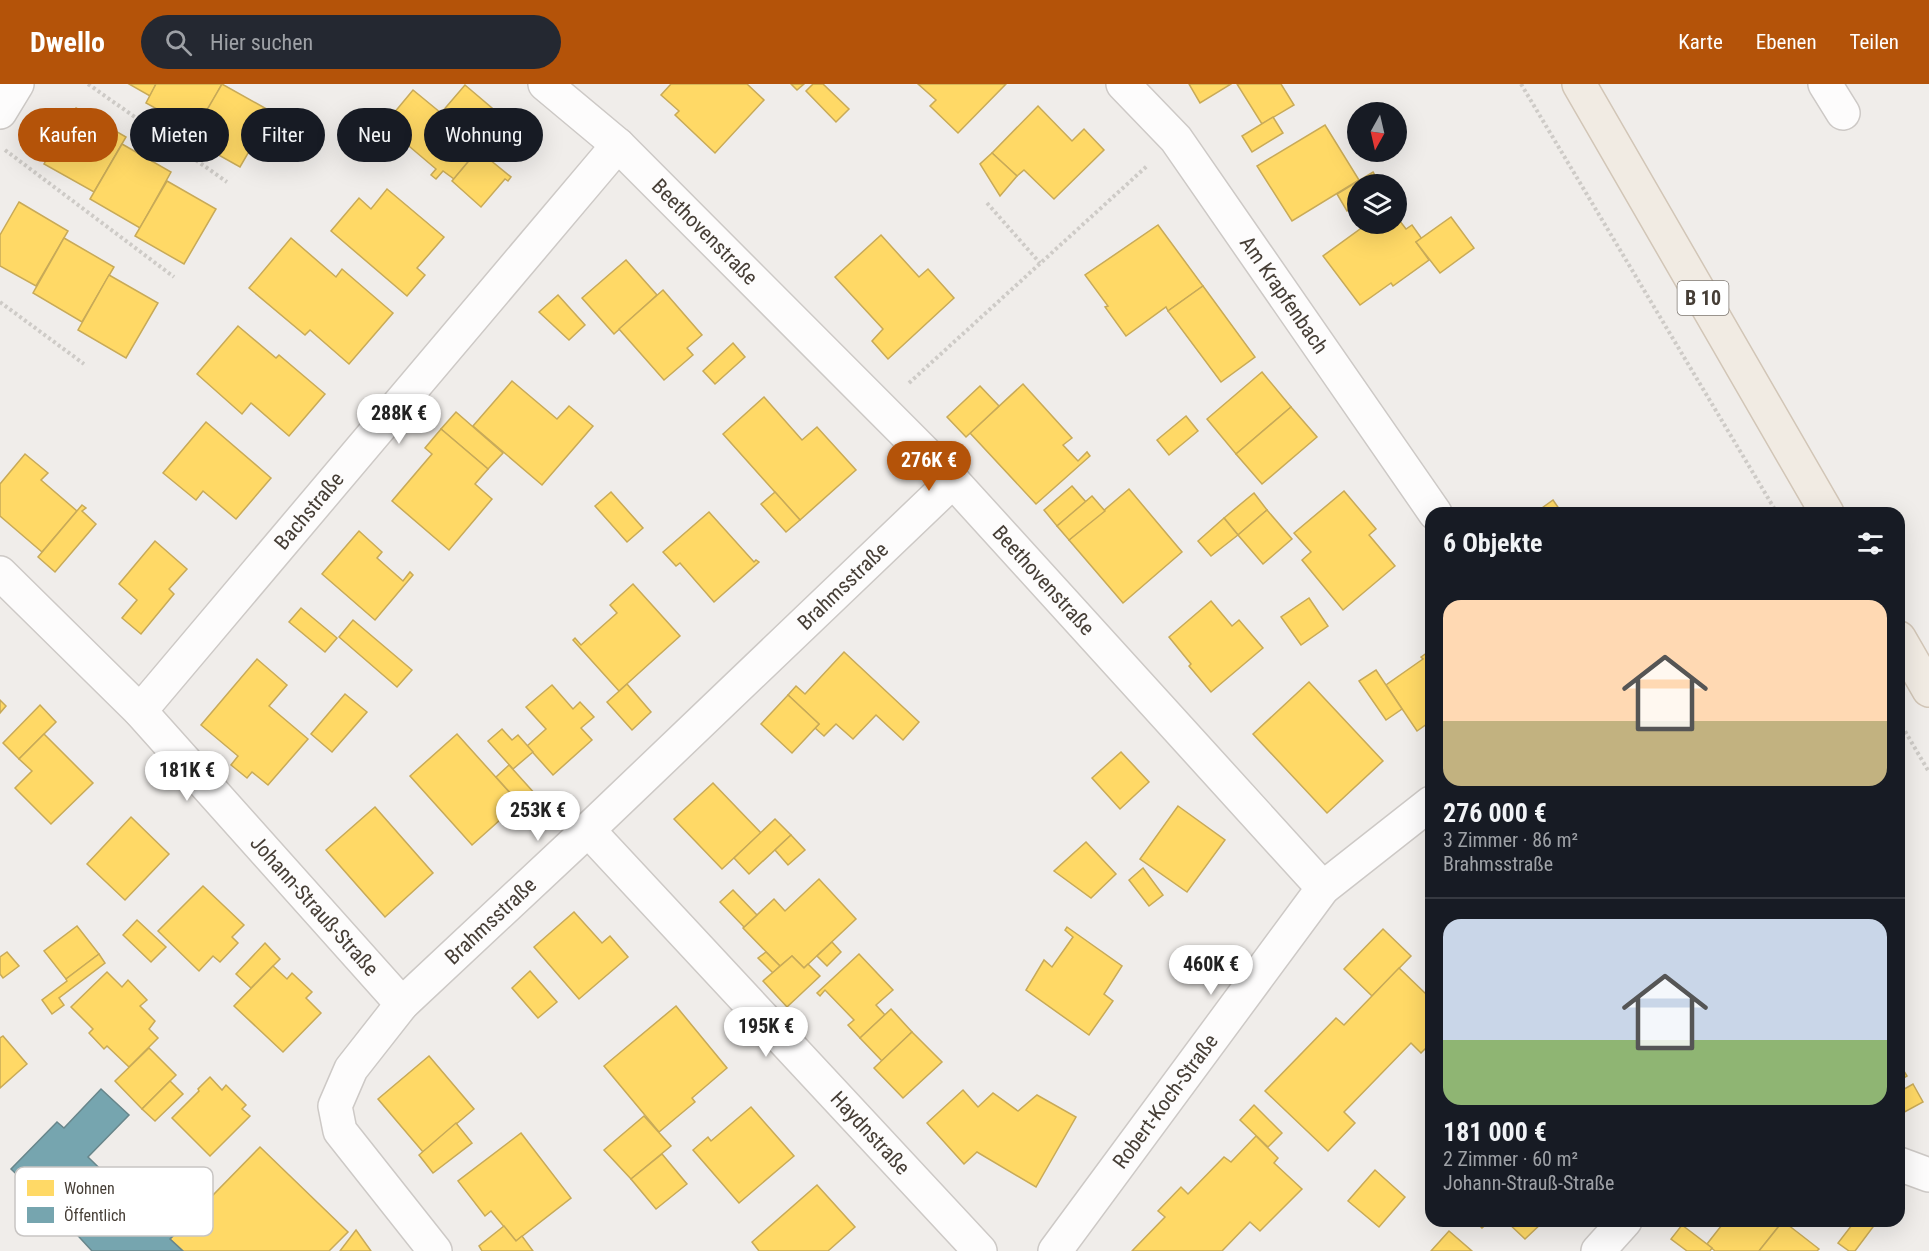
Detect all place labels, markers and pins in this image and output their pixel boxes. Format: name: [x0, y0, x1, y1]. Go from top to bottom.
pin: 288K €: [350, 394, 448, 445]
pin: 276K €: [880, 441, 978, 492]
pin: 181K €: [138, 751, 236, 802]
pin: 253K €: [489, 791, 587, 842]
pin: 460K €: [1162, 945, 1260, 996]
pin: 195K €: [717, 1007, 815, 1058]

